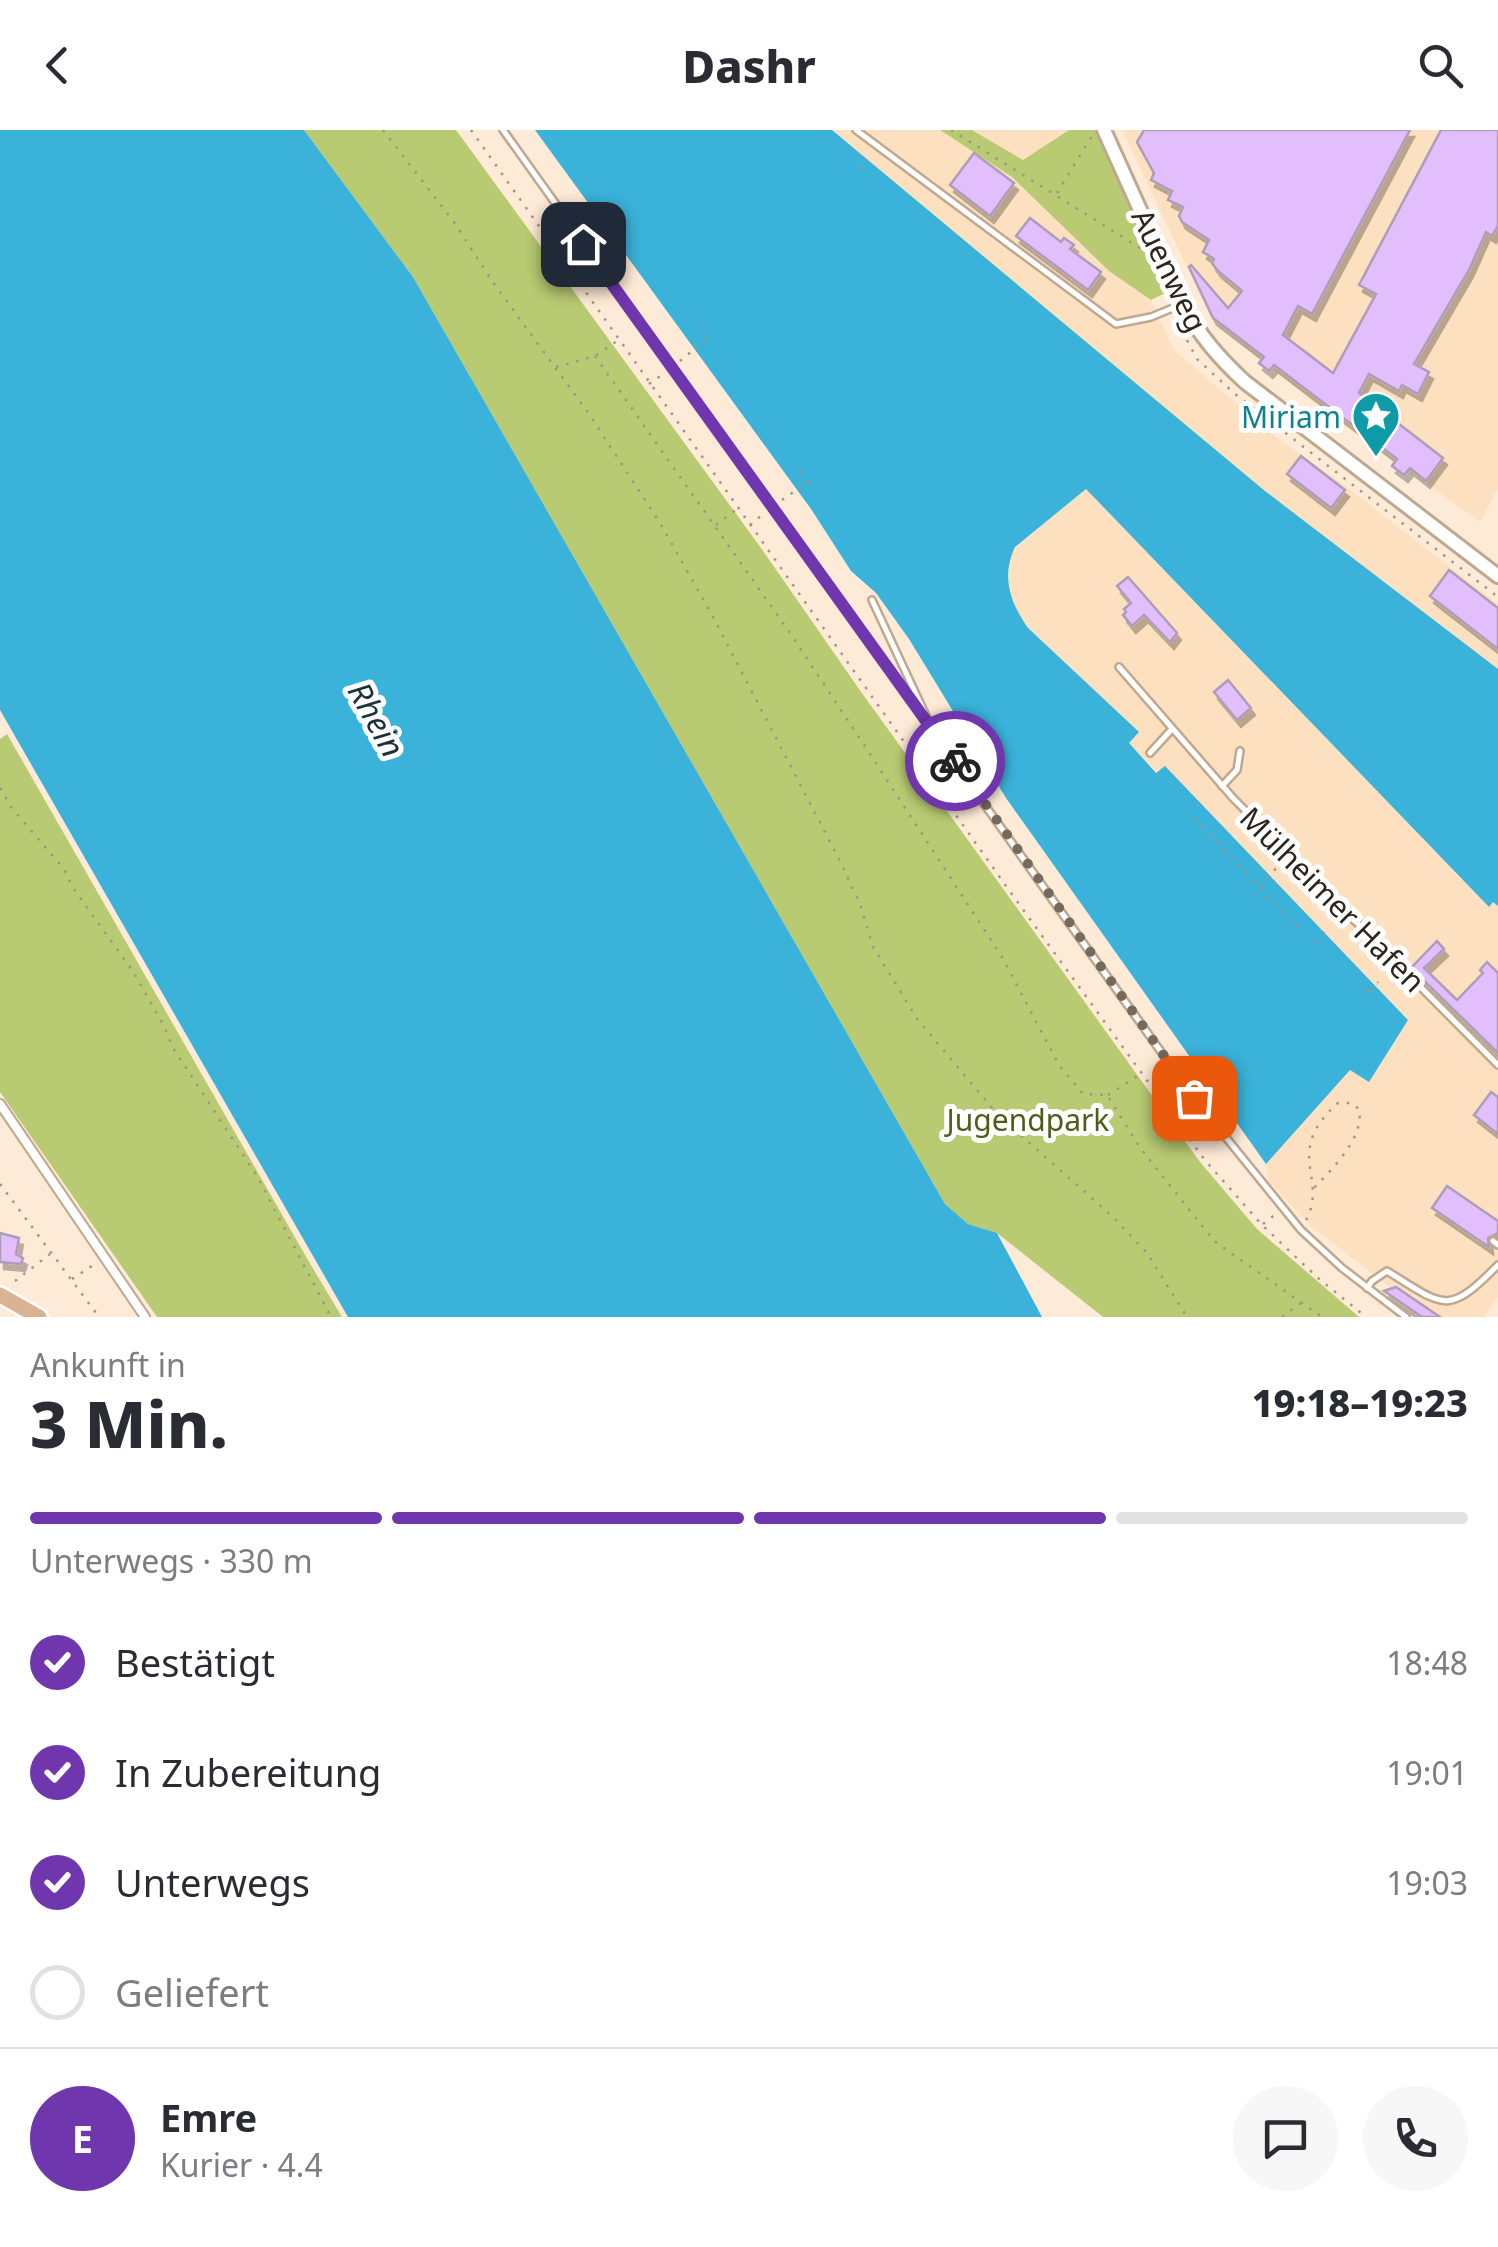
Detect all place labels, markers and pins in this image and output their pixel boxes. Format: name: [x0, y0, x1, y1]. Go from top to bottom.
pin: [541, 202, 626, 287]
place icon: Miriam: [1350, 390, 1402, 458]
place label: Miriam: [1241, 396, 1341, 437]
pin: [1152, 1056, 1237, 1141]

